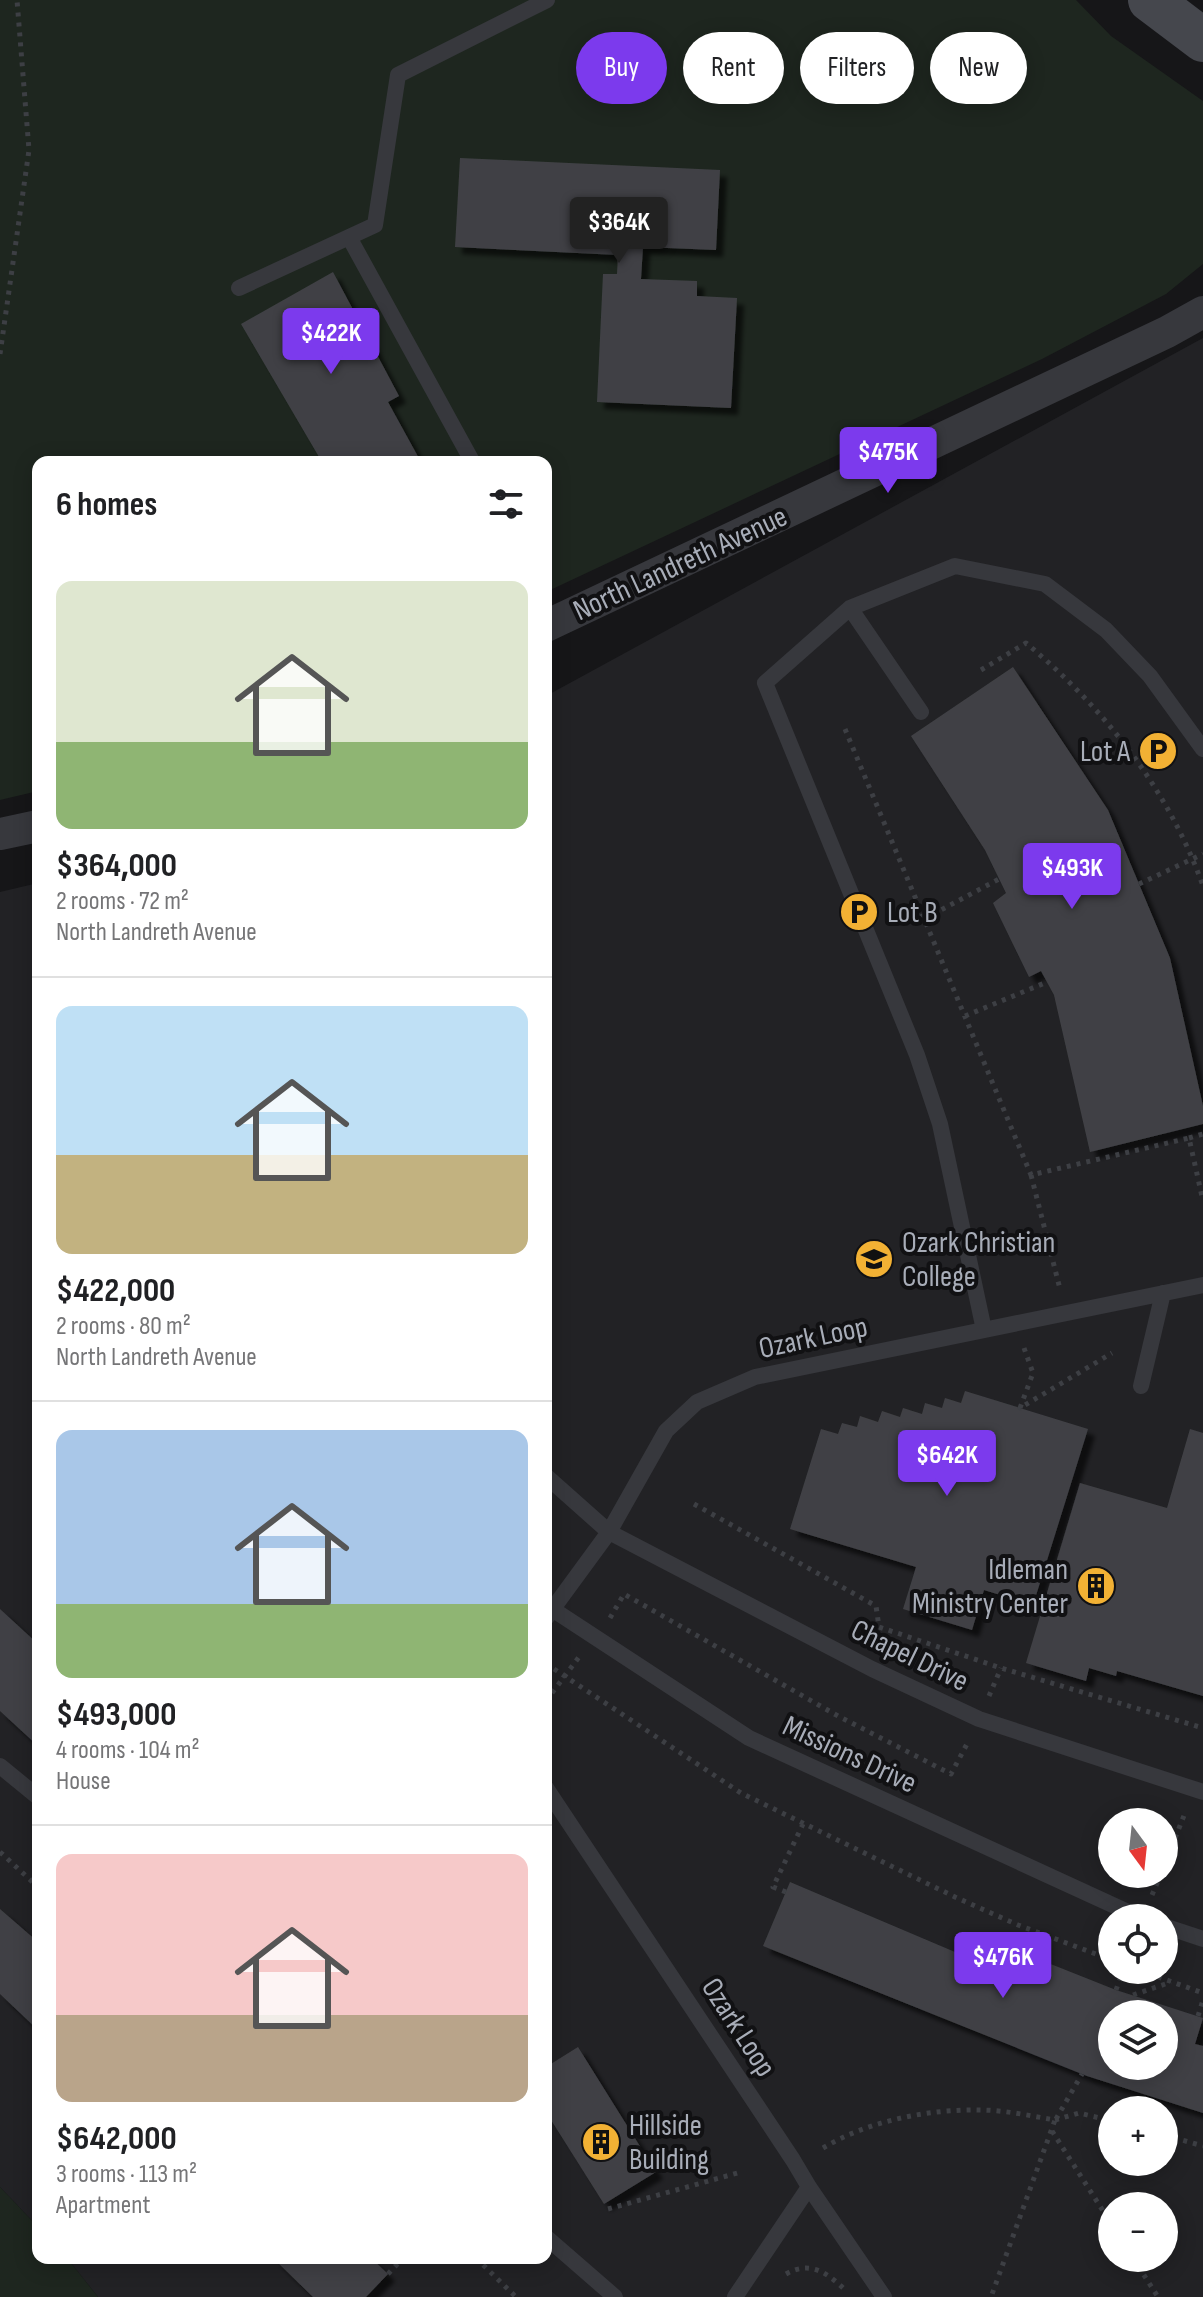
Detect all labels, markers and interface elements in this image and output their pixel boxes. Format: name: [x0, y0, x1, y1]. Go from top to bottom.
chip: Buy: [576, 32, 667, 104]
chip: Rent: [683, 32, 784, 104]
chip: Filters: [800, 32, 914, 104]
chip: New: [930, 32, 1027, 104]
pin: $364K: [563, 197, 675, 265]
text: $364K: [588, 207, 650, 238]
pin: $422K: [275, 308, 387, 376]
text: $422K: [300, 318, 362, 349]
pin: $475K: [832, 427, 944, 495]
text: $475K: [858, 437, 918, 468]
icon: filters: [484, 482, 528, 526]
text: 6 homes: [56, 484, 157, 525]
street label: North Landreth Avenue: [568, 499, 793, 629]
icon: home: [220, 633, 364, 777]
parking icon: Lot A: [1137, 730, 1179, 772]
place label: Lot A: [1080, 734, 1130, 770]
pin: $493K: [1016, 843, 1128, 911]
text: $364,000: [56, 845, 177, 886]
text: $493K: [1041, 853, 1103, 884]
text: 2 rooms · 72 m²: [56, 886, 189, 917]
parking icon: Lot B: [838, 891, 880, 933]
place label: Lot B: [887, 895, 938, 931]
text: North Landreth Avenue: [56, 917, 257, 948]
icon: home: [220, 1058, 364, 1202]
place label: Ozark Christian College: [902, 1225, 1055, 1295]
school or university icon: Ozark Christian College: [853, 1238, 895, 1280]
text: $422,000: [56, 1270, 175, 1311]
street label: Ozark Loop: [756, 1309, 871, 1367]
text: 2 rooms · 80 m²: [56, 1311, 191, 1342]
text: North Landreth Avenue: [56, 1342, 257, 1373]
pin: $642K: [891, 1430, 1003, 1498]
text: $642K: [916, 1440, 978, 1471]
icon: home: [220, 1482, 364, 1626]
place label: Idleman Ministry Center: [912, 1552, 1068, 1622]
building icon: Idleman Ministry Center: [1075, 1565, 1117, 1607]
street label: Chapel Drive: [845, 1612, 974, 1700]
text: $493,000: [56, 1694, 176, 1735]
street label: Missions Drive: [777, 1708, 922, 1802]
text: 4 rooms · 104 m²: [56, 1735, 200, 1766]
text: House: [56, 1766, 111, 1797]
north arrow: [1098, 1808, 1178, 1888]
map controls: [1098, 1808, 1178, 2272]
button: locate: [1098, 1904, 1178, 1984]
icon: home: [220, 1906, 364, 2050]
pin: $476K: [947, 1932, 1059, 2000]
text: $476K: [972, 1942, 1034, 1973]
street label: Ozark Loop: [693, 1972, 783, 2083]
button: layers: [1098, 2000, 1178, 2080]
button: +: [1098, 2096, 1178, 2176]
place label: Hillside Building: [629, 2108, 709, 2178]
text: $642,000: [56, 2118, 177, 2159]
building icon: Hillside Building: [580, 2121, 622, 2163]
text: 3 rooms · 113 m²: [56, 2159, 197, 2190]
text: Apartment: [56, 2190, 150, 2221]
button: −: [1098, 2192, 1178, 2272]

